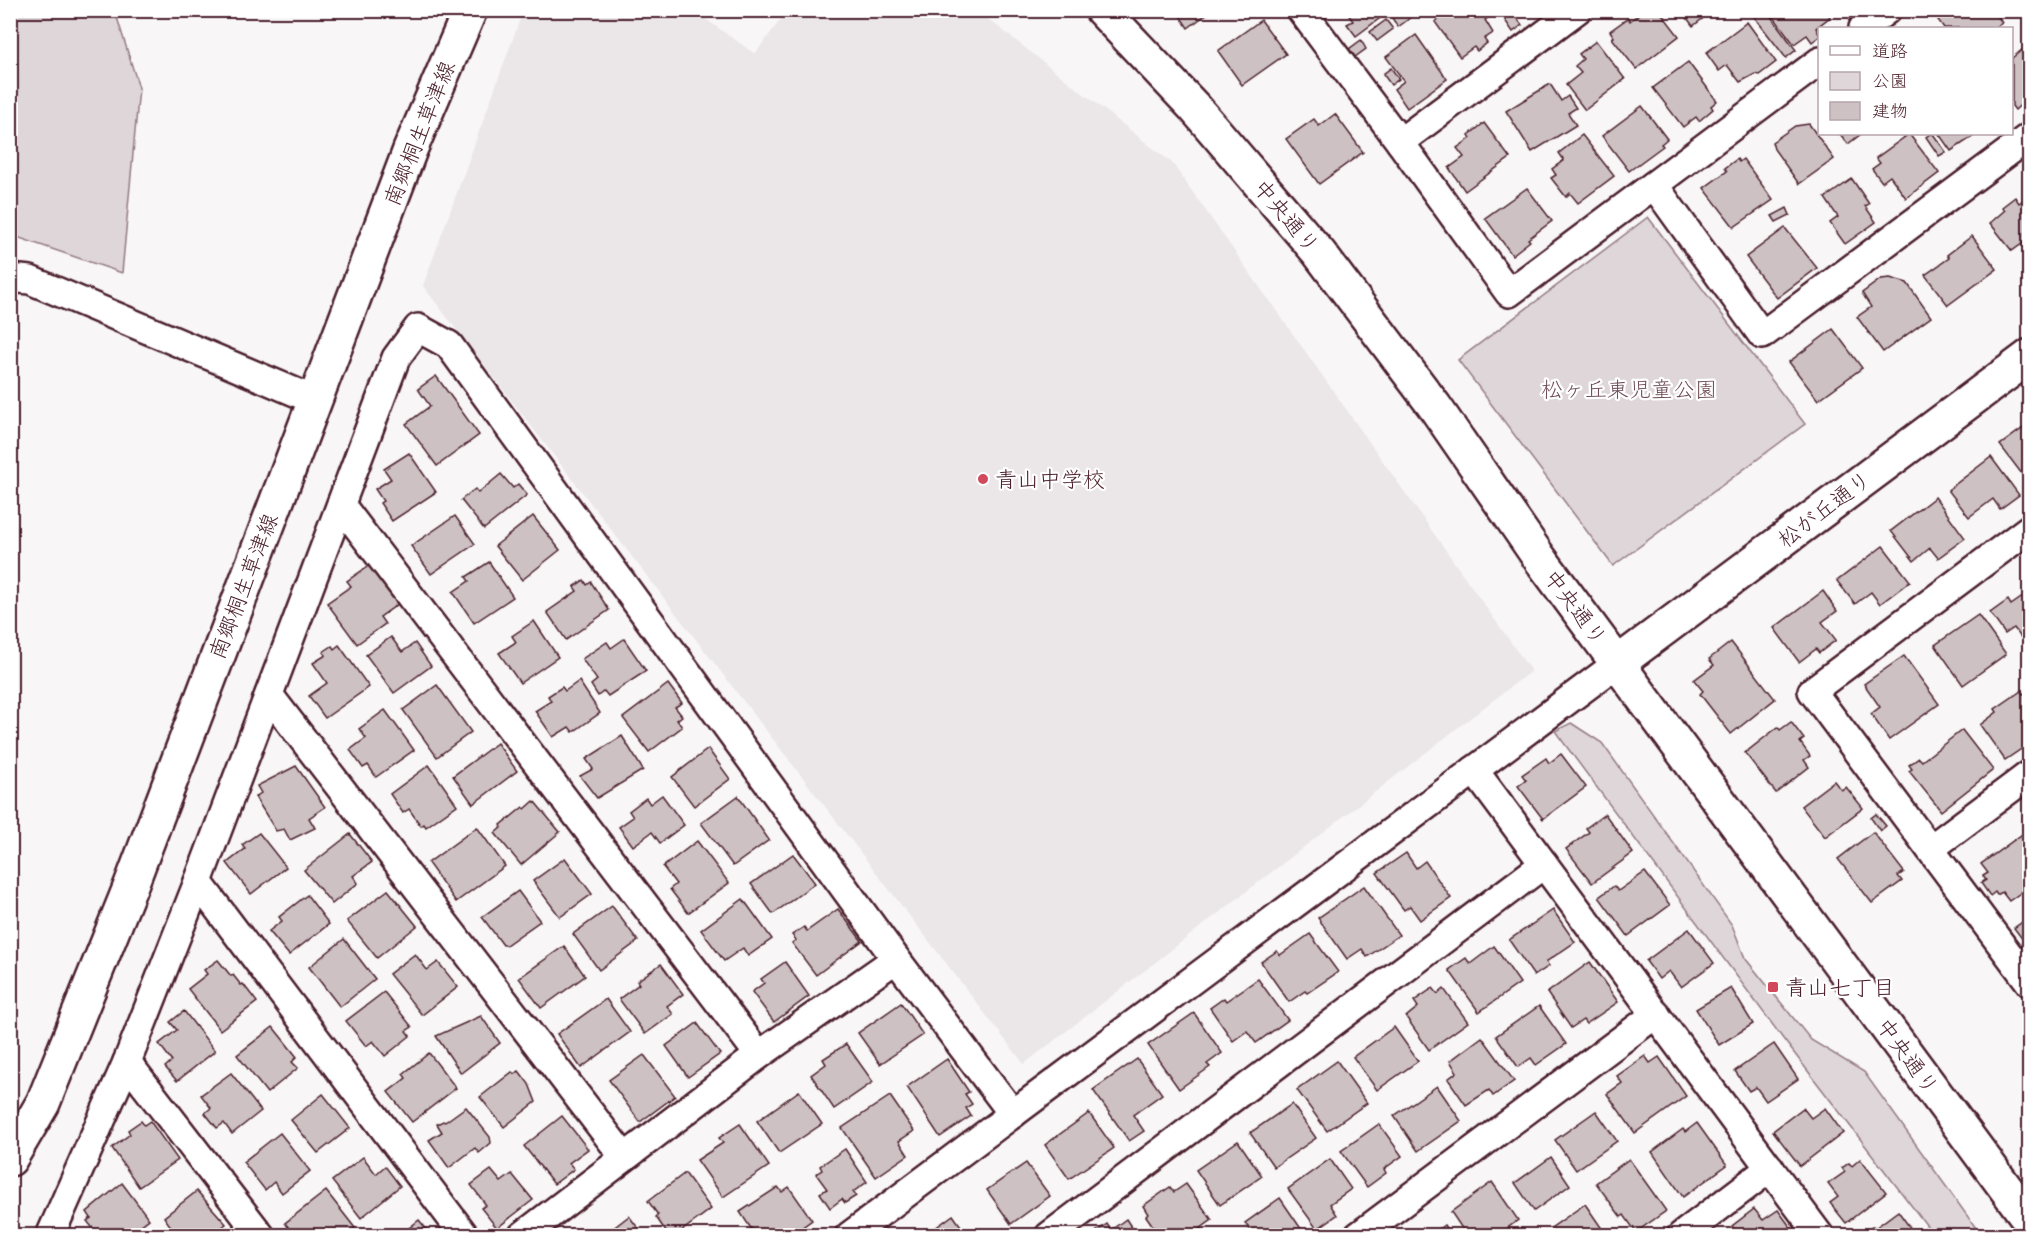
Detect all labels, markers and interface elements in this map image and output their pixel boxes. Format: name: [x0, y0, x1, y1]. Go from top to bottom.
legend: [1818, 27, 2013, 135]
text: 道路: [1872, 42, 1908, 64]
street label: 南郷桐生草津線: [381, 58, 464, 211]
text: 公園: [1872, 73, 1908, 94]
text: 建物: [1872, 102, 1908, 124]
street label: 中央通り: [1246, 175, 1324, 261]
park label: 松ヶ丘東児童公園: [1541, 379, 1717, 406]
place label: 青山中学校: [995, 468, 1105, 496]
street label: 松が丘通り: [1774, 468, 1878, 556]
marker: 青山中学校: [976, 472, 990, 486]
street label: 南郷桐生草津線: [206, 511, 286, 664]
street label: 中央通り: [1536, 565, 1611, 652]
place label: 青山七丁目: [1785, 977, 1895, 1004]
marker: 青山七丁目: [1766, 980, 1780, 994]
street label: 中央通り: [1868, 1014, 1943, 1102]

